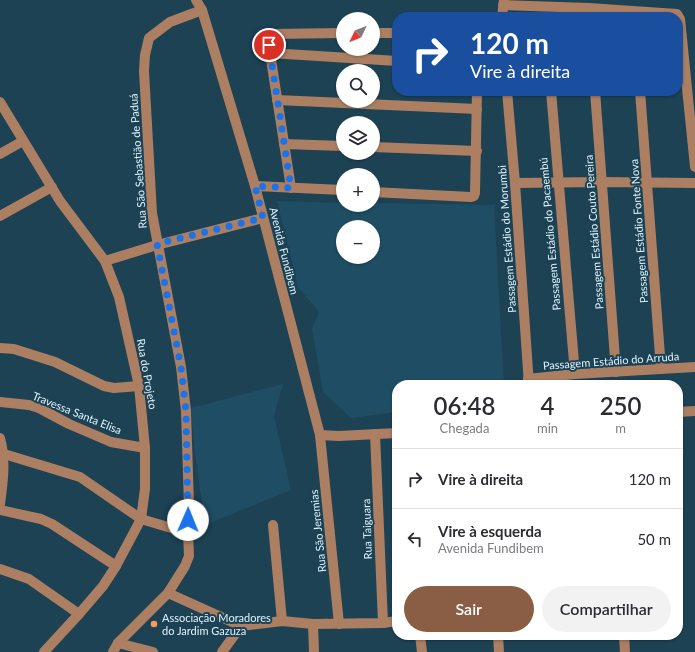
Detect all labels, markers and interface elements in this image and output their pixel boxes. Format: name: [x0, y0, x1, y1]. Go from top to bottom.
north arrow: [336, 12, 380, 56]
map controls: [336, 12, 380, 264]
text: 120 m: [470, 26, 549, 60]
pin: [252, 28, 286, 62]
icon: right: [404, 28, 456, 80]
icon: arrive: [258, 34, 280, 56]
text: Vire à direita: [470, 60, 570, 82]
button: search: [336, 64, 380, 108]
street label: Rua São Sebastião de Paduá: [126, 93, 149, 229]
button: layers: [336, 116, 380, 160]
street label: Passagem Estádio Couto Pereira: [582, 154, 605, 310]
street label: Passagem Estádio do Pacaembú: [536, 157, 563, 311]
street label: Passagem Estádio Fonte Nova: [627, 159, 650, 304]
street label: Passagem Estádio do Morumbi: [495, 164, 518, 313]
button: +: [336, 168, 380, 212]
street label: Avenida Fundibem: [267, 206, 302, 296]
button: −: [336, 220, 380, 264]
street label: Rua do Projeto: [135, 338, 160, 410]
street label: Passagem Estádio do Arruda: [542, 349, 680, 372]
street label: Travessa Santa Elisa: [31, 389, 124, 436]
text: 06:48: [434, 391, 495, 420]
text: 4: [541, 391, 554, 420]
text: 250: [600, 391, 641, 420]
text: Chegada: [440, 420, 489, 436]
text: min: [537, 420, 558, 436]
text: m: [615, 420, 626, 436]
icon: right: [404, 468, 426, 490]
text: Vire à direita: [438, 470, 523, 488]
text: 120 m: [629, 470, 671, 488]
street label: Rua São Jeremias: [307, 489, 328, 573]
street label: Rua Taiguara: [359, 498, 374, 560]
position arrow: [167, 499, 209, 541]
text: Vire à esquerda: [438, 522, 542, 540]
icon: left: [404, 528, 426, 550]
text: 50 m: [637, 530, 671, 548]
text: Avenida Fundibem: [438, 540, 544, 556]
button: Sair: [404, 586, 534, 632]
button: Compartilhar: [542, 586, 671, 632]
place label: Associação Moradores do Jardim Gazuza: [162, 611, 271, 637]
marker: Associação Moradores do Jardim Gazuza: [149, 619, 159, 629]

